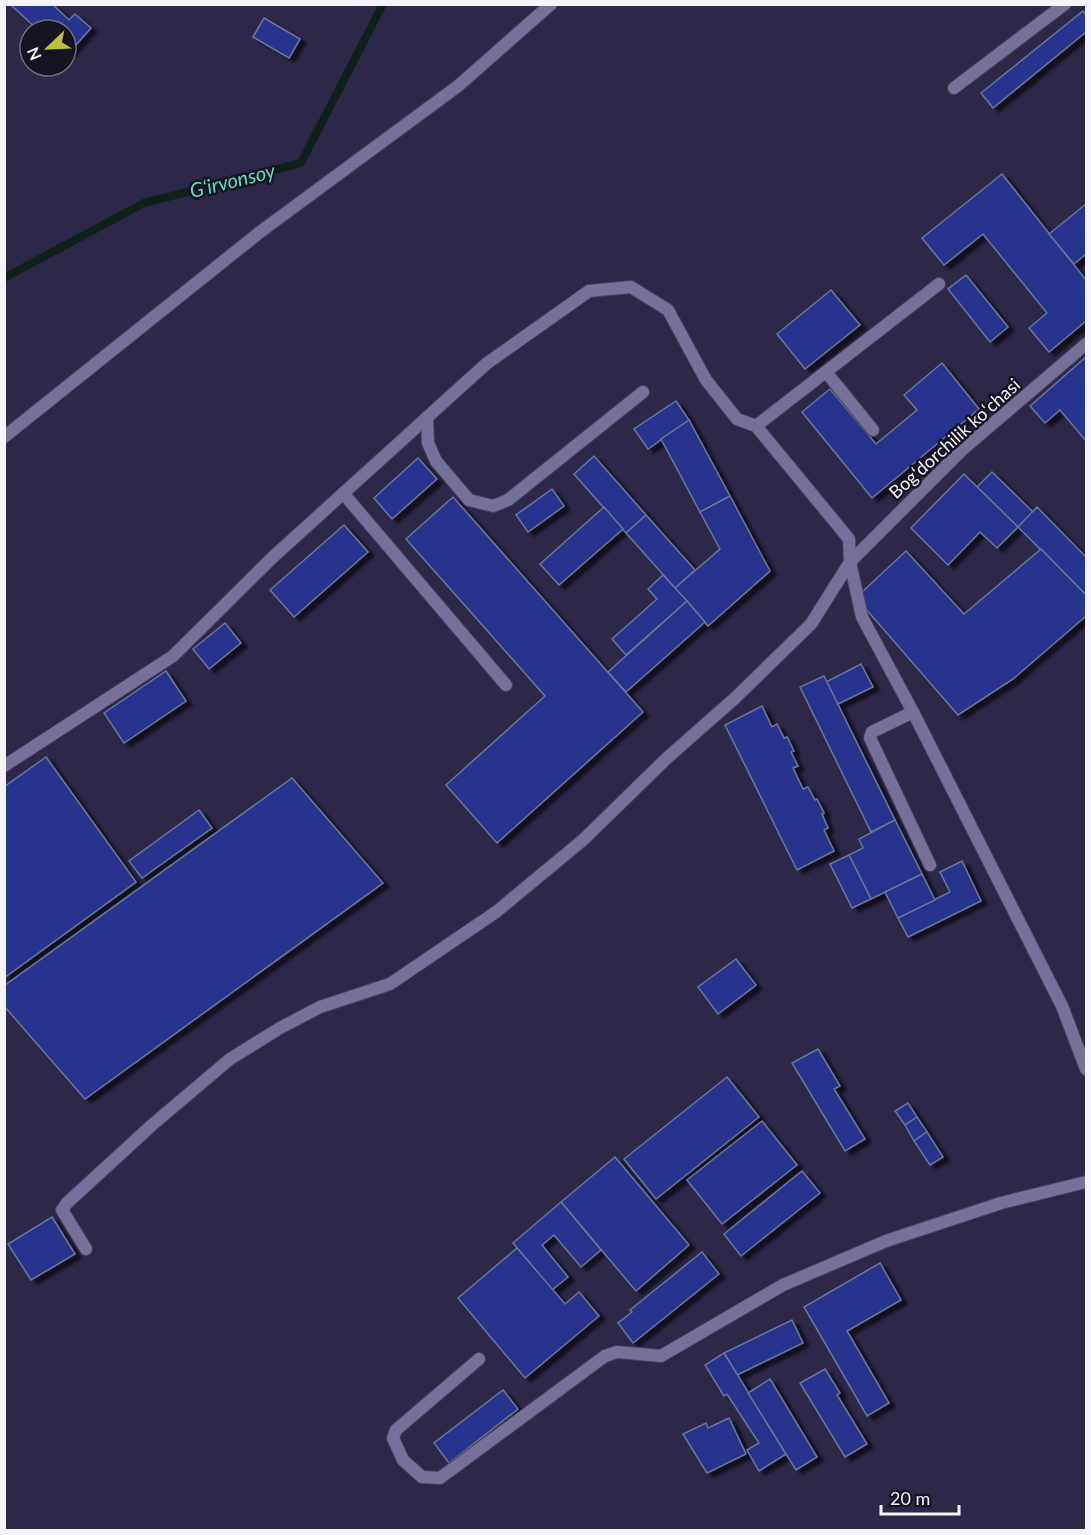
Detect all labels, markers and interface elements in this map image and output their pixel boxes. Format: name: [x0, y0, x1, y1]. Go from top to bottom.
north arrow: [18, 18, 78, 78]
text: N: [23, 45, 45, 63]
water label: G‘irvonsoy: [187, 158, 278, 202]
street label: Bogʻdorchilik koʻchasi: [884, 373, 1024, 503]
scale bar: [881, 1478, 959, 1516]
text: 20 m: [890, 1487, 930, 1509]

